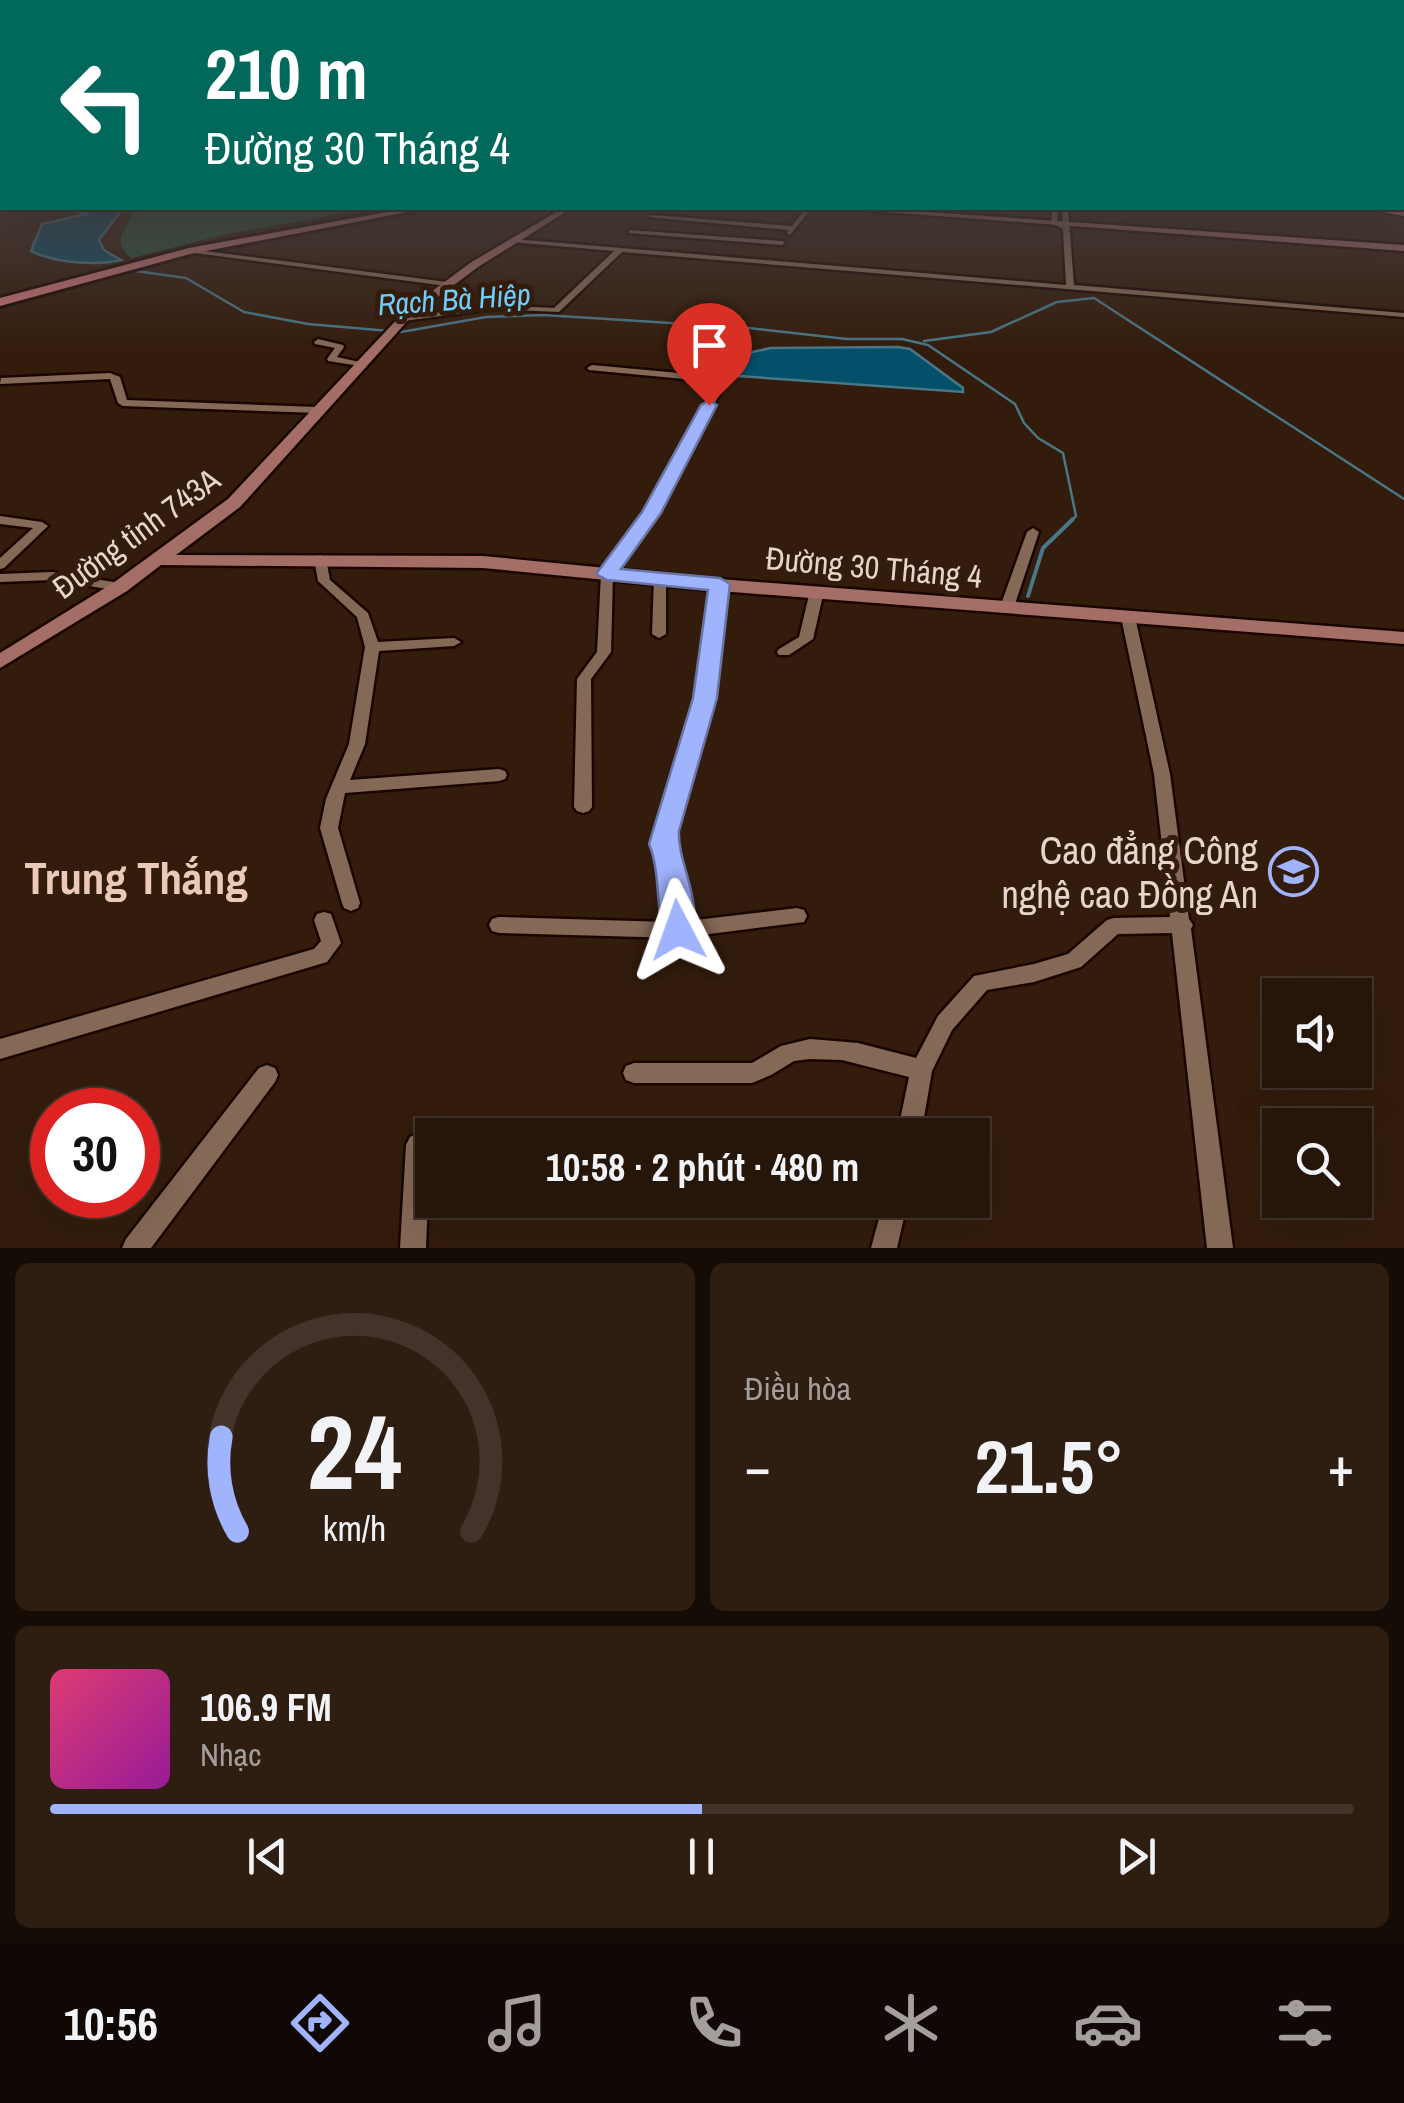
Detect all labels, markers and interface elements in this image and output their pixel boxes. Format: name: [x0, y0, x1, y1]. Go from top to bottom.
text: 210 m: [205, 27, 368, 121]
icon: left: [40, 40, 170, 170]
text: Đường 30 Tháng 4: [205, 117, 510, 178]
water label: Rạch Bà Hiệp: [376, 274, 532, 324]
pin: [667, 303, 752, 406]
icon: arrive: [682, 318, 737, 373]
street label: Đường tỉnh 743A: [44, 457, 229, 608]
street label: Đường 30 Tháng 4: [764, 536, 984, 598]
place label: Cao đẳng Công nghệ cao Đồng An: [1002, 825, 1258, 920]
school or university icon: Cao đẳng Công nghệ cao Đồng An: [1267, 846, 1319, 898]
district label: Trung Thắng: [24, 847, 248, 908]
position arrow: [626, 878, 730, 982]
map controls: [1262, 978, 1372, 1218]
button: sound: [1262, 978, 1372, 1088]
speed limit sign: 30: [30, 1088, 160, 1218]
button: search: [1262, 1108, 1372, 1218]
text: 10:58 · 2 phút · 480 m: [546, 1142, 859, 1193]
text: Điều hòa: [745, 1367, 851, 1410]
text: 24: [307, 1381, 402, 1521]
text: 21.5°: [974, 1415, 1124, 1516]
text: −: [745, 1429, 771, 1503]
text: +: [1328, 1429, 1354, 1503]
text: km/h: [323, 1504, 387, 1552]
text: 106.9 FM: [200, 1682, 332, 1733]
text: Nhạc: [200, 1733, 261, 1776]
icon: previous: [240, 1829, 295, 1884]
icon: pause: [674, 1829, 729, 1884]
icon: next: [1109, 1829, 1164, 1884]
icon: directions: [285, 1988, 355, 2058]
icon: music: [482, 1988, 552, 2058]
icon: phone: [679, 1988, 749, 2058]
icon: climate: [876, 1988, 946, 2058]
icon: car: [1073, 1988, 1143, 2058]
icon: filters: [1270, 1988, 1340, 2058]
text: 10:56: [64, 1993, 158, 2054]

